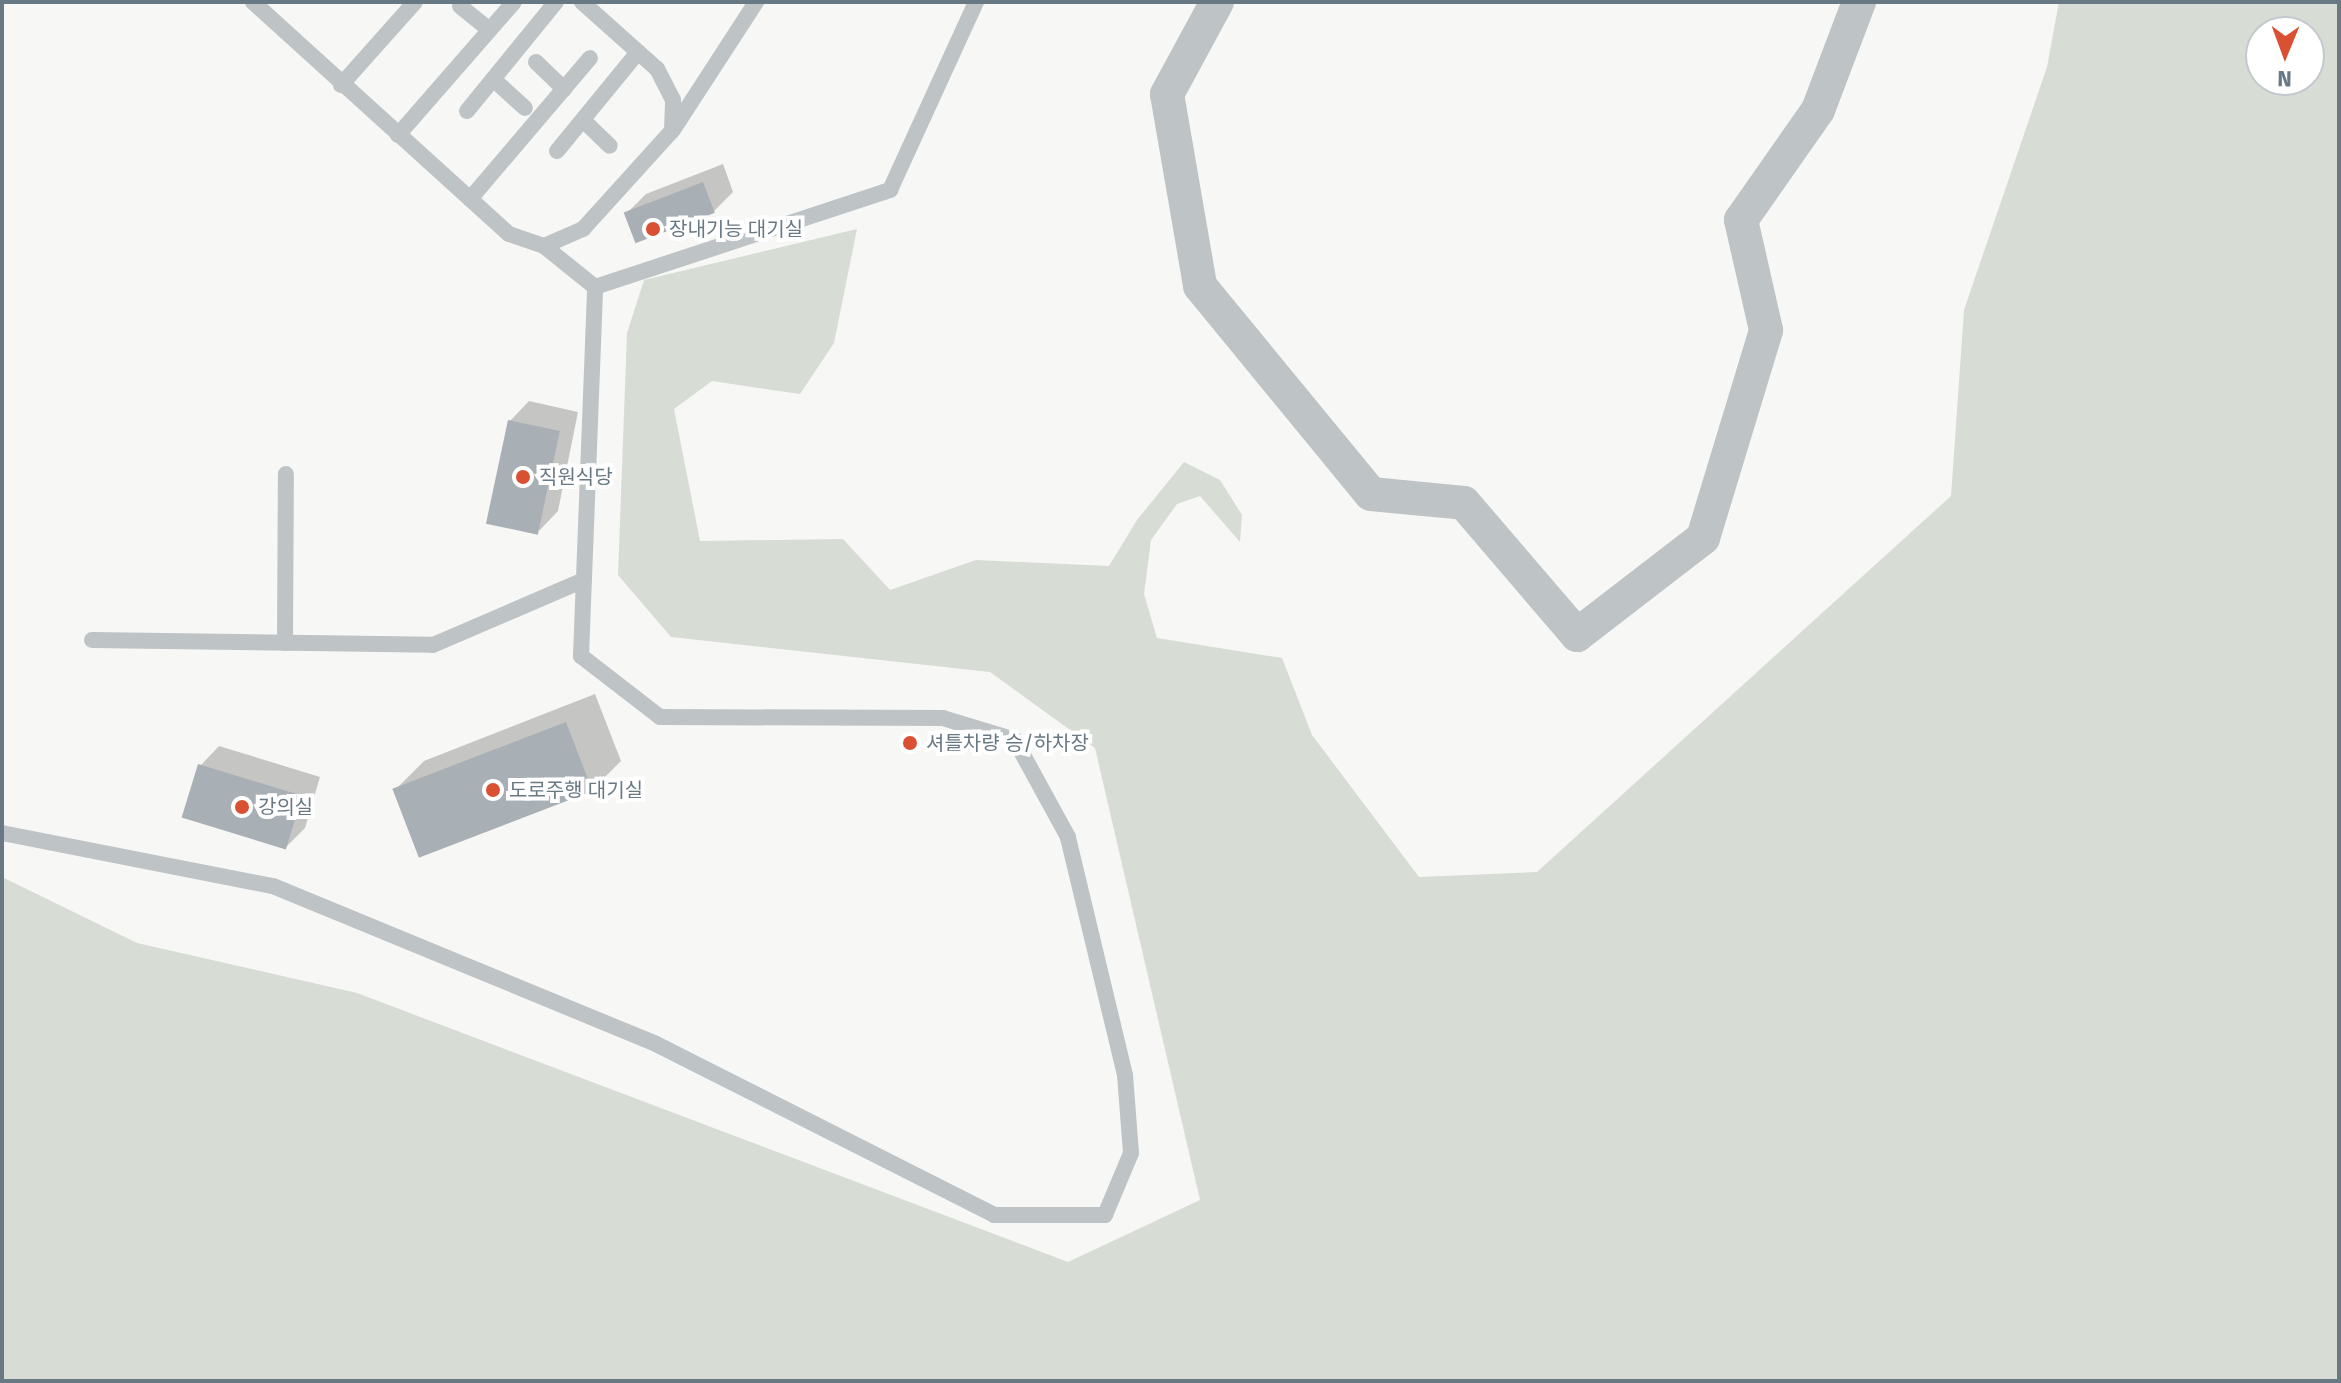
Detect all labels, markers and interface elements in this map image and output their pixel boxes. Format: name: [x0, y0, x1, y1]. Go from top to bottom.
north arrow: [2245, 16, 2325, 96]
text: N: [2277, 65, 2292, 92]
place label: 장내기능 대기실: [669, 217, 803, 241]
marker: 장내기능 대기실: [644, 220, 662, 238]
place label: 직원식당: [539, 465, 613, 489]
marker: 직원식당: [514, 468, 532, 486]
place label: 셔틀차량 승/하차장: [926, 731, 1089, 755]
marker: 셔틀차량 승/하차장: [901, 734, 919, 752]
place label: 도로주행 대기실: [509, 778, 643, 802]
marker: 도로주행 대기실: [484, 781, 502, 799]
place label: 강의실: [258, 795, 313, 819]
marker: 강의실: [233, 798, 251, 816]

